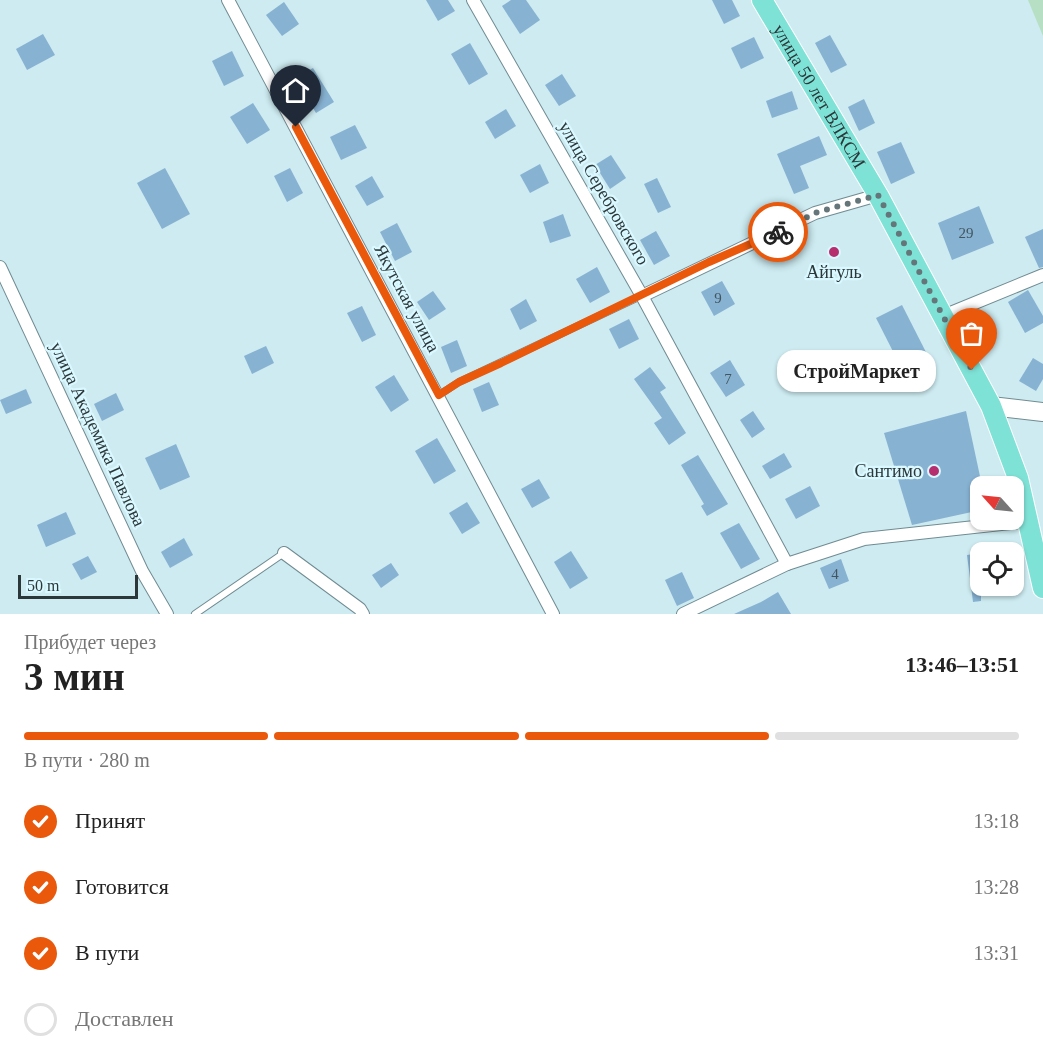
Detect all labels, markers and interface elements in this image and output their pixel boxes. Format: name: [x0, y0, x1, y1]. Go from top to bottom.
street label: улица 50 лет ВЛКСМ: [769, 21, 870, 172]
pin: [270, 65, 321, 127]
icon: home: [279, 74, 312, 107]
street label: улица Серебровского: [555, 118, 653, 268]
courier: [748, 202, 808, 262]
icon: bike: [762, 216, 795, 249]
house number: 29: [959, 225, 974, 241]
street label: Якутская улица: [370, 241, 444, 355]
marker: Айгуль: [827, 245, 841, 259]
place label: Айгуль: [806, 262, 862, 282]
house number: 9: [714, 290, 722, 306]
pin: [946, 308, 997, 370]
icon: bag: [955, 317, 988, 350]
street label: улица Академика Павлова: [46, 339, 150, 529]
callout: СтройМаркет: [777, 349, 936, 391]
text: СтройМаркет: [793, 360, 920, 382]
house number: 7: [724, 371, 732, 387]
place label: Сантимо: [854, 461, 922, 481]
marker: Сантимо: [927, 464, 941, 478]
north arrow: [970, 476, 1024, 530]
map controls: [970, 476, 1024, 596]
button: locate: [970, 542, 1024, 596]
house number: 4: [831, 566, 839, 582]
scale bar: [18, 572, 138, 600]
text: 50 m: [27, 577, 59, 594]
text: Прибудет через: [24, 631, 156, 653]
text: 13:46–13:51: [905, 652, 1019, 677]
text: 3 мин: [24, 655, 125, 698]
text: В пути · 280 m: [24, 749, 150, 771]
icon: check: [24, 805, 57, 838]
text: Принят: [75, 808, 145, 833]
text: 13:18: [973, 810, 1019, 832]
icon: check: [24, 871, 57, 904]
text: Готовится: [75, 874, 169, 899]
text: 13:28: [973, 876, 1019, 898]
icon: check: [24, 937, 57, 970]
text: В пути: [75, 940, 139, 965]
text: 13:31: [973, 942, 1019, 964]
text: Доставлен: [75, 1006, 174, 1031]

